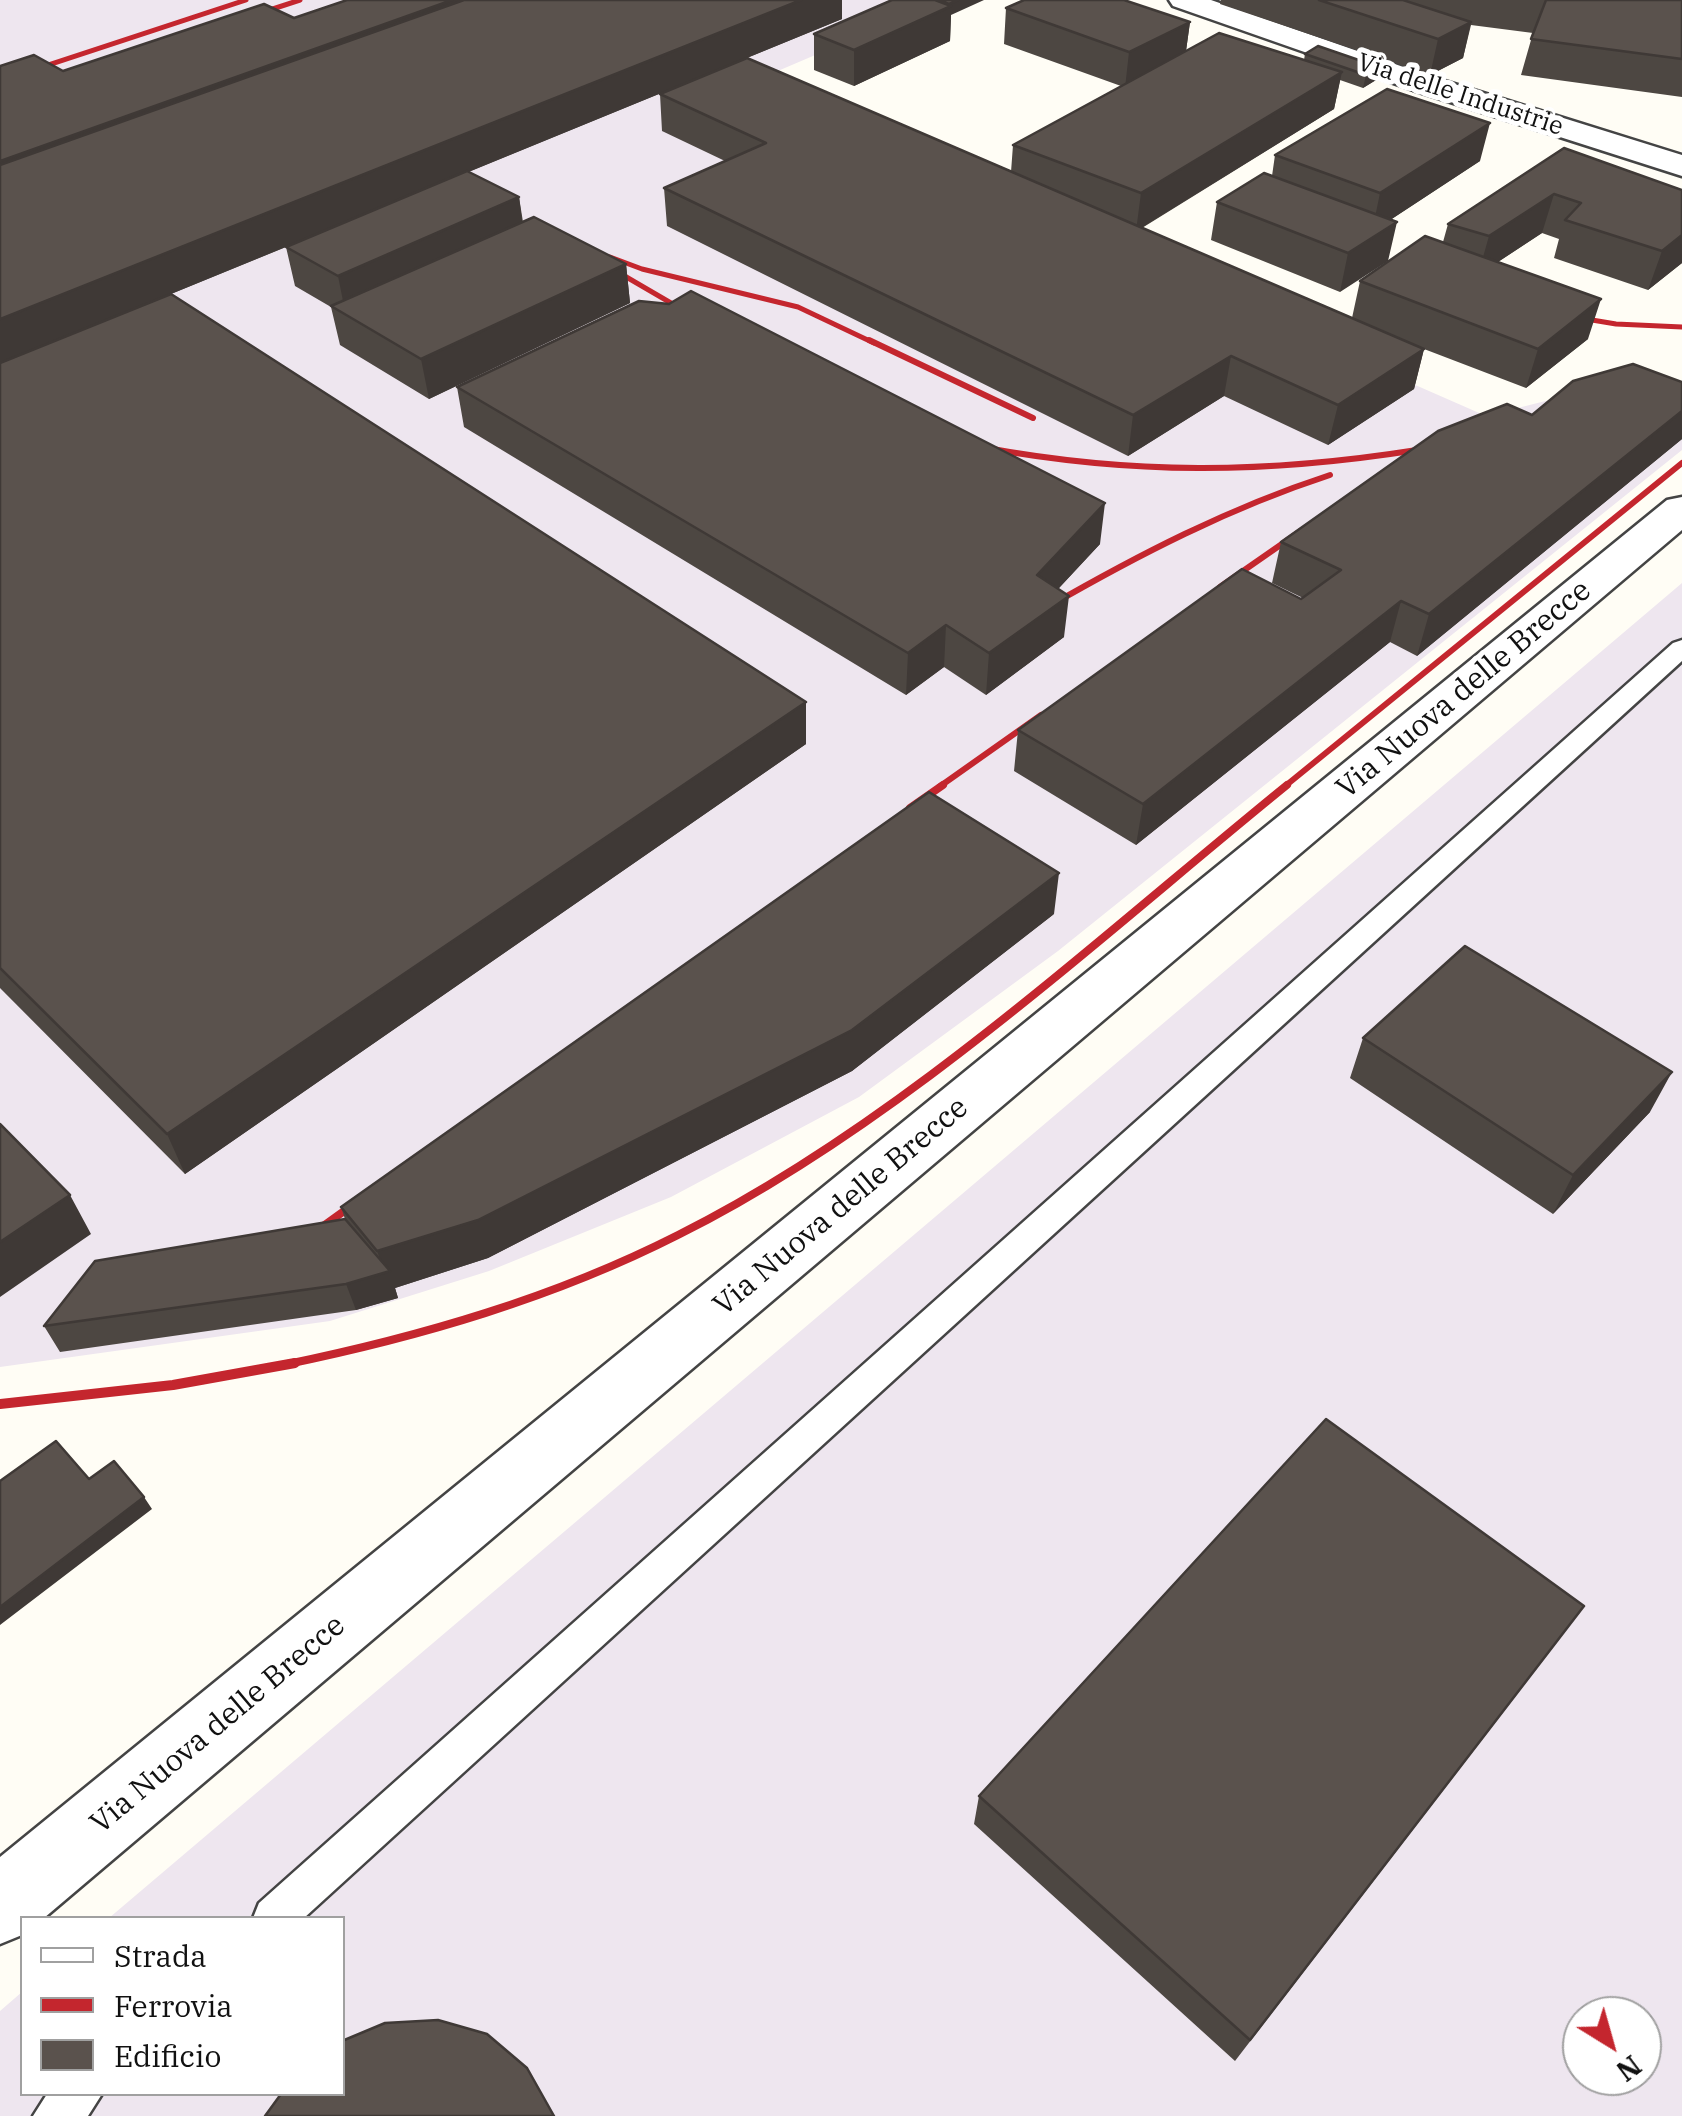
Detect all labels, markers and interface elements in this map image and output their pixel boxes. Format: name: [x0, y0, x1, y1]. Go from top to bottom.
street label: Via delle Industrie: [1353, 48, 1567, 142]
street label: Via Nuova delle Brecce: [1330, 573, 1598, 807]
street label: Via Nuova delle Brecce: [707, 1090, 975, 1324]
street label: Via Nuova delle Brecce: [84, 1608, 352, 1842]
legend: [20, 1916, 345, 2096]
text: Strada: [114, 1936, 207, 1975]
text: Ferrovia: [114, 1986, 233, 2025]
north arrow: [1562, 1996, 1662, 2096]
text: Edificio: [114, 2036, 221, 2075]
text: N: [1609, 2047, 1649, 2090]

